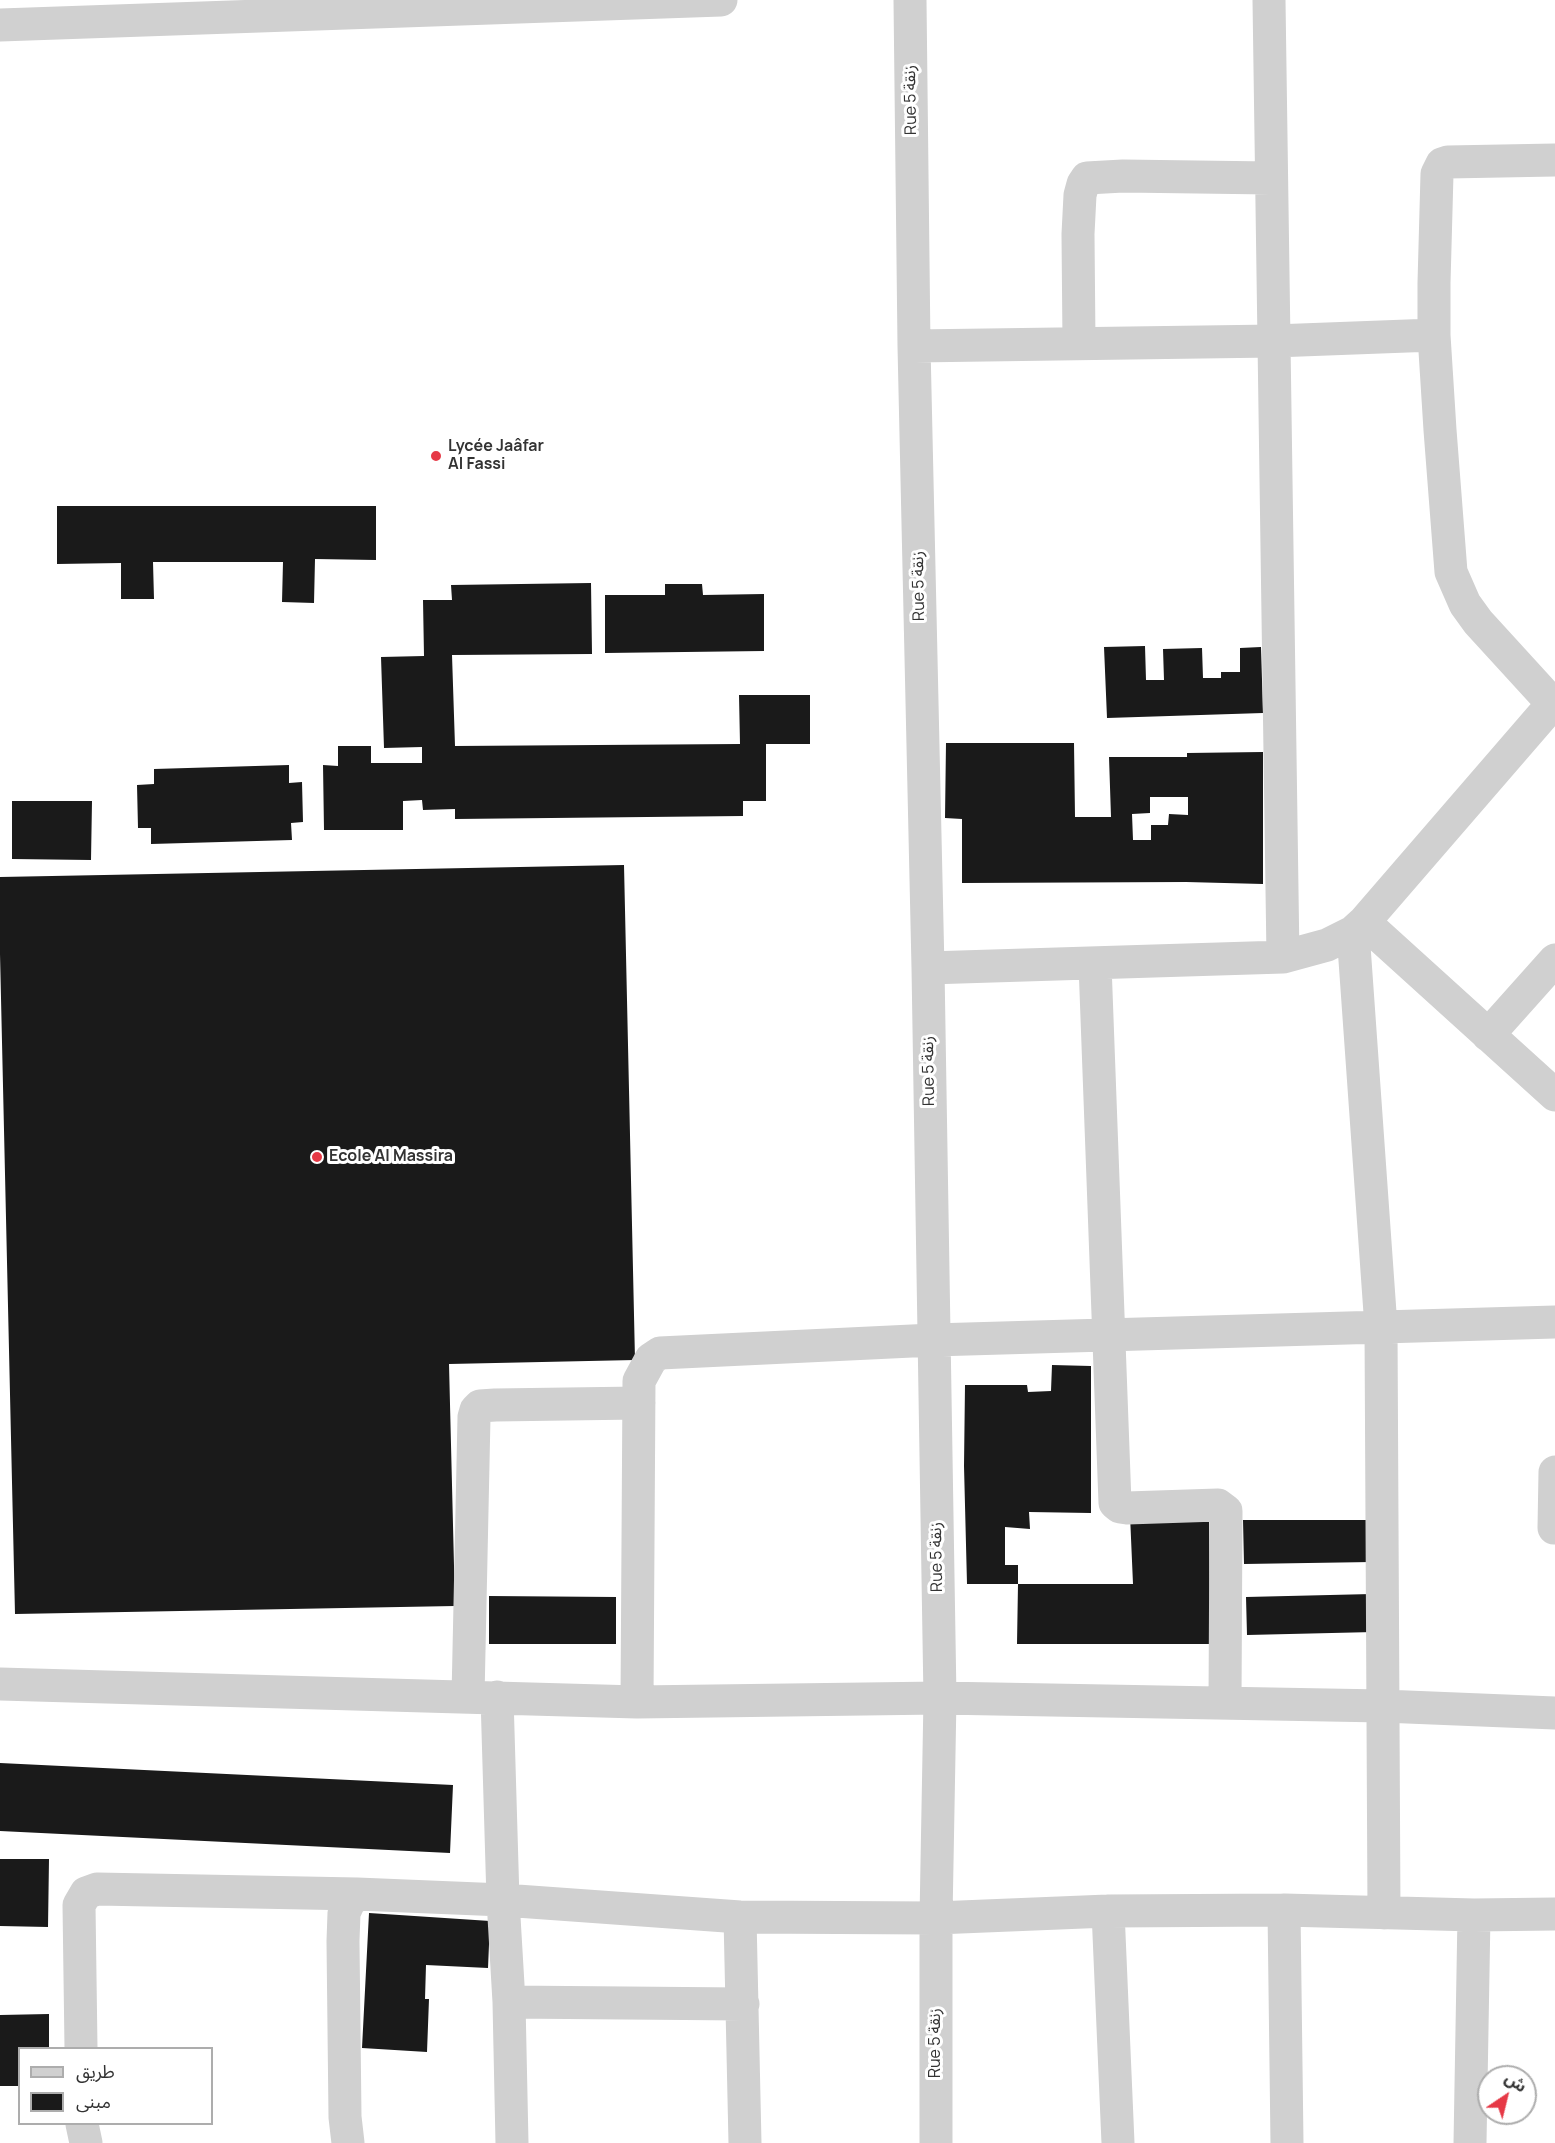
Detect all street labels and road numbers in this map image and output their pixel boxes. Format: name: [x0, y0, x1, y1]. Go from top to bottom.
street label: Rue 5 زنقة: [901, 65, 921, 135]
street label: Rue 5 زنقة: [909, 551, 929, 621]
street label: Rue 5 زنقة: [919, 1036, 939, 1106]
street label: Rue 5 زنقة: [927, 1522, 947, 1592]
street label: Rue 5 زنقة: [926, 2008, 946, 2078]

